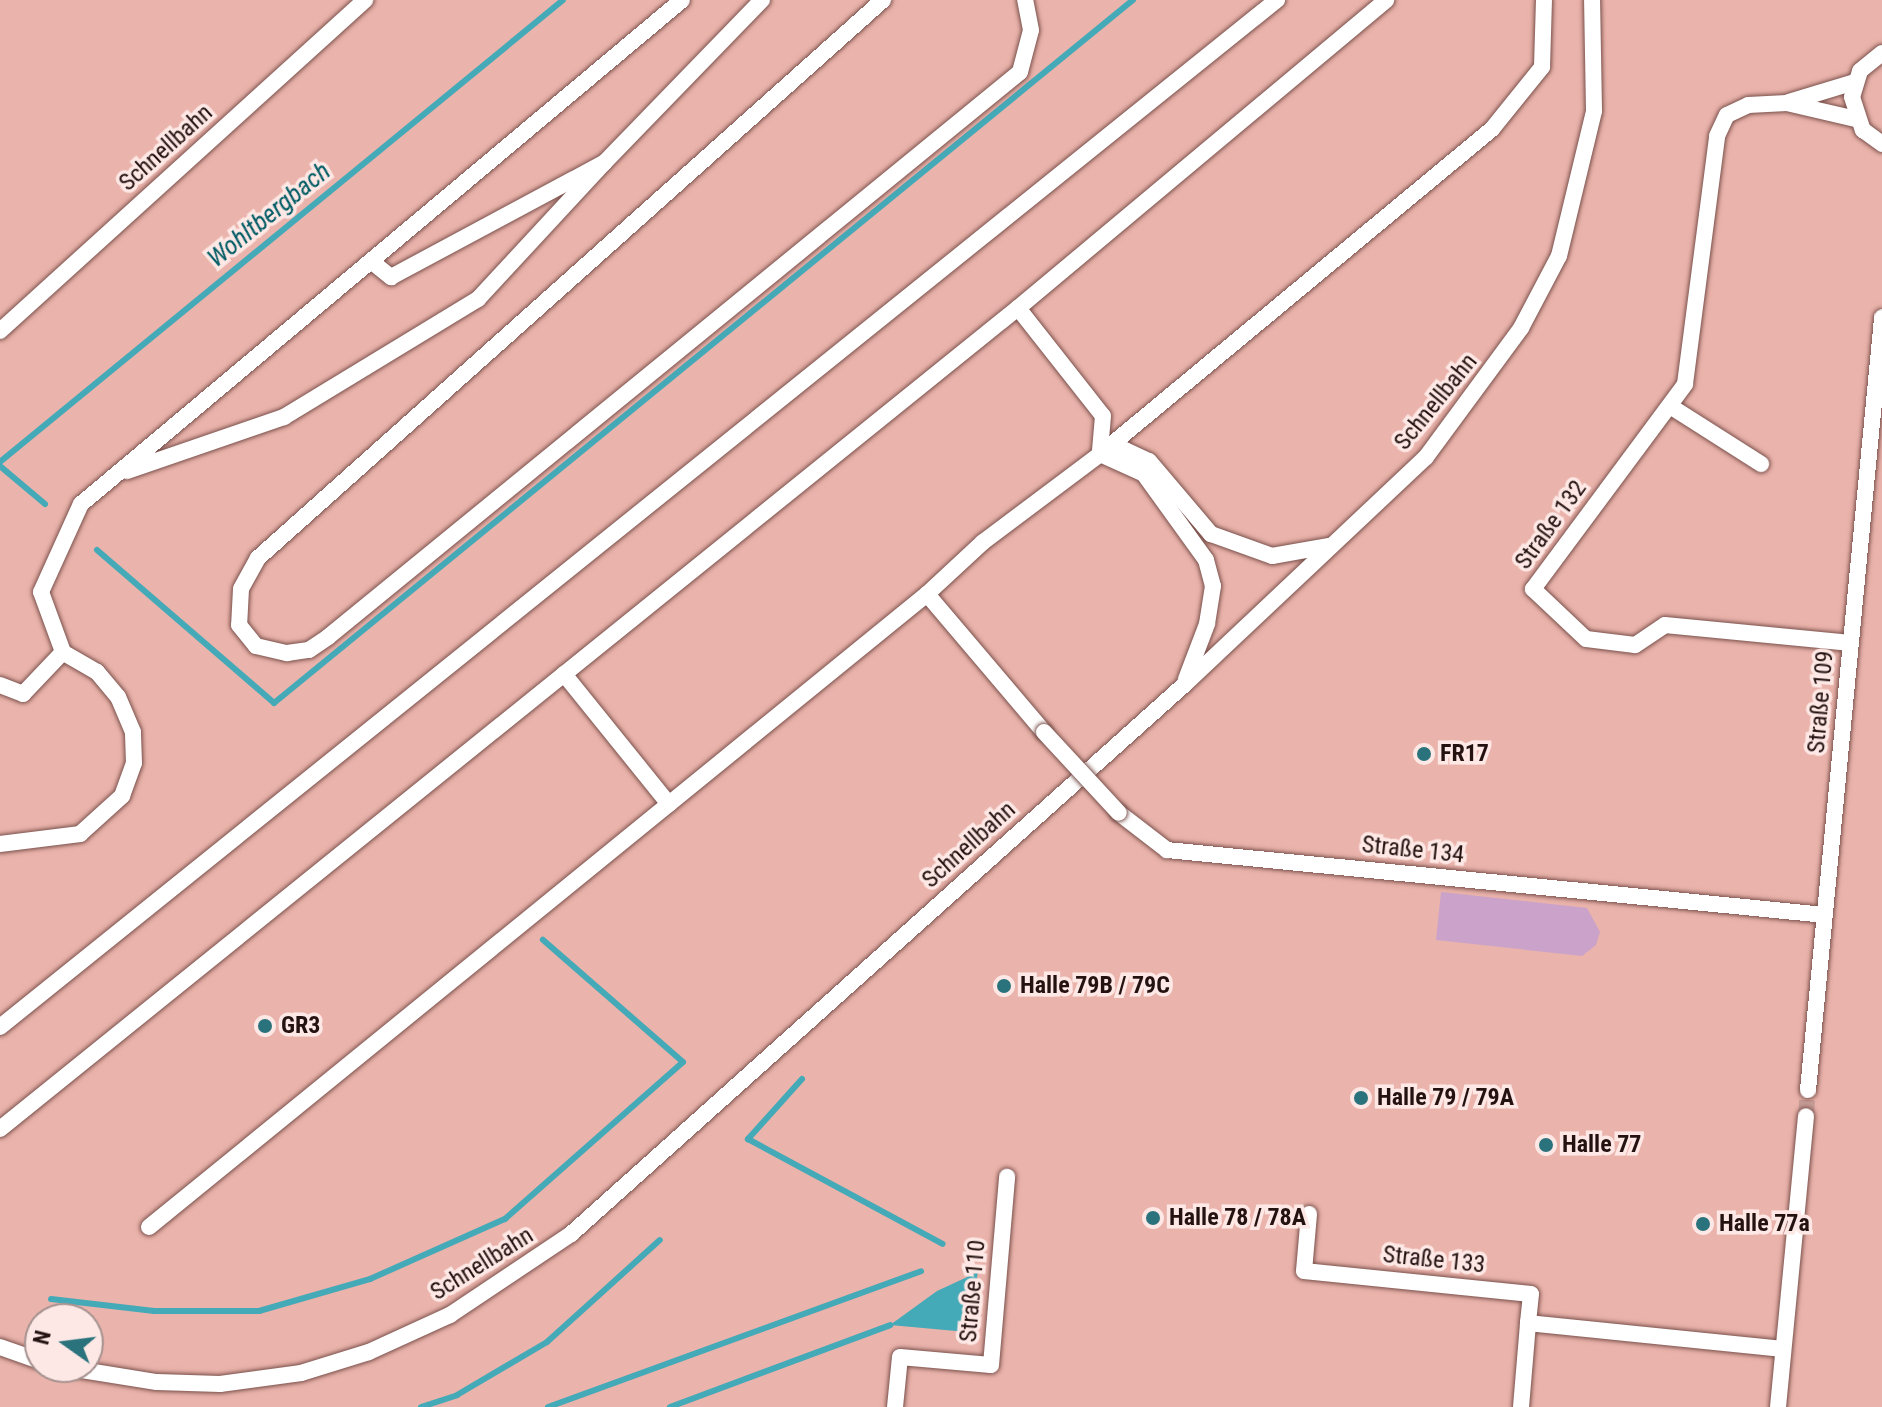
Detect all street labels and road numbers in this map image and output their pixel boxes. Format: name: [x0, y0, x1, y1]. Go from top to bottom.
street label: Schnellbahn: [113, 99, 219, 197]
street label: Schnellbahn: [1388, 348, 1484, 456]
street label: Straße 132: [1509, 475, 1593, 575]
street label: Straße 109: [1802, 650, 1840, 754]
street label: Schnellbahn: [916, 796, 1022, 894]
street label: Straße 134: [1360, 830, 1466, 870]
street label: Schnellbahn: [425, 1221, 539, 1307]
street label: Straße 110: [954, 1239, 992, 1343]
street label: Straße 133: [1381, 1240, 1487, 1280]

